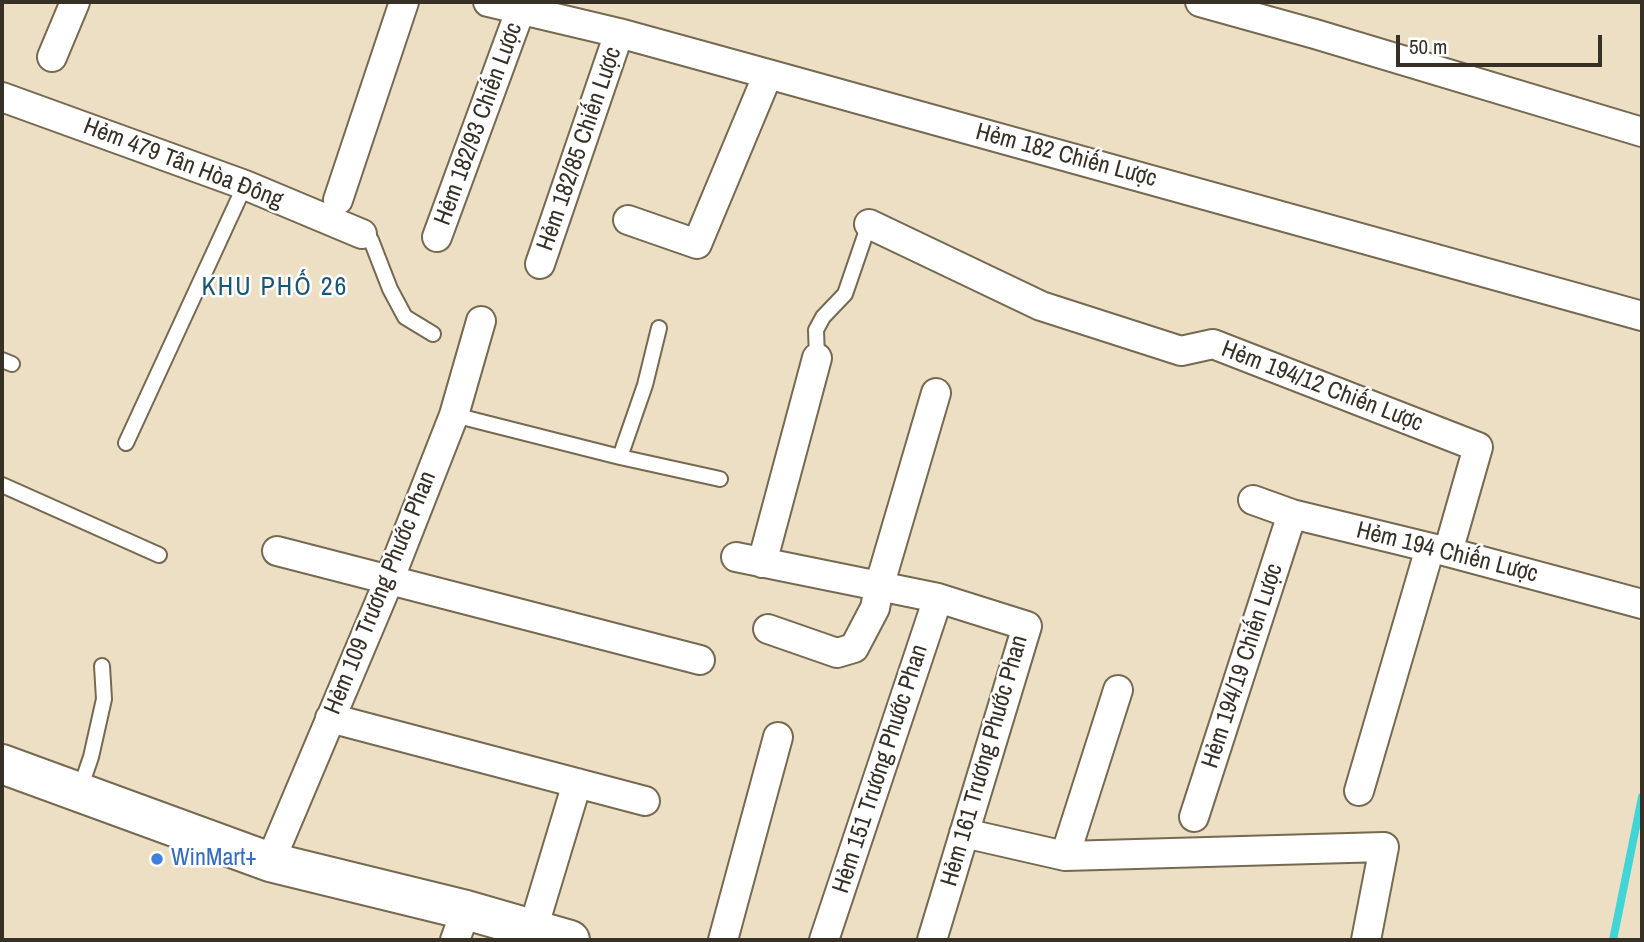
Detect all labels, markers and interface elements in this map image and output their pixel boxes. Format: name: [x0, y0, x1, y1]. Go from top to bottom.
street label: Hẻm 182/93 Chiến Lược: [429, 19, 529, 229]
scale bar: [1399, 21, 1606, 65]
text: 50 m: [1409, 32, 1447, 61]
street label: Hẻm 182/85 Chiến Lược: [532, 43, 628, 255]
street label: Hẻm 479 Tân Hòa Đông: [79, 113, 287, 215]
street label: Hẻm 182 Chiến Lược: [972, 118, 1160, 194]
district label: KHU PHỐ 26: [203, 272, 347, 304]
street label: Hẻm 194/12 Chiến Lược: [1217, 335, 1427, 439]
street label: Hẻm 109 Trương Phước Phan: [319, 467, 443, 719]
street label: Hẻm 194 Chiến Lược: [1353, 517, 1541, 589]
street label: Hẻm 194/19 Chiến Lược: [1196, 560, 1290, 772]
street label: Hẻm 161 Trương Phước Phan: [935, 632, 1035, 890]
street label: Hẻm 151 Trương Phước Phan: [827, 641, 935, 897]
place label: WinMart+: [171, 845, 257, 873]
marker: WinMart+: [149, 851, 165, 867]

